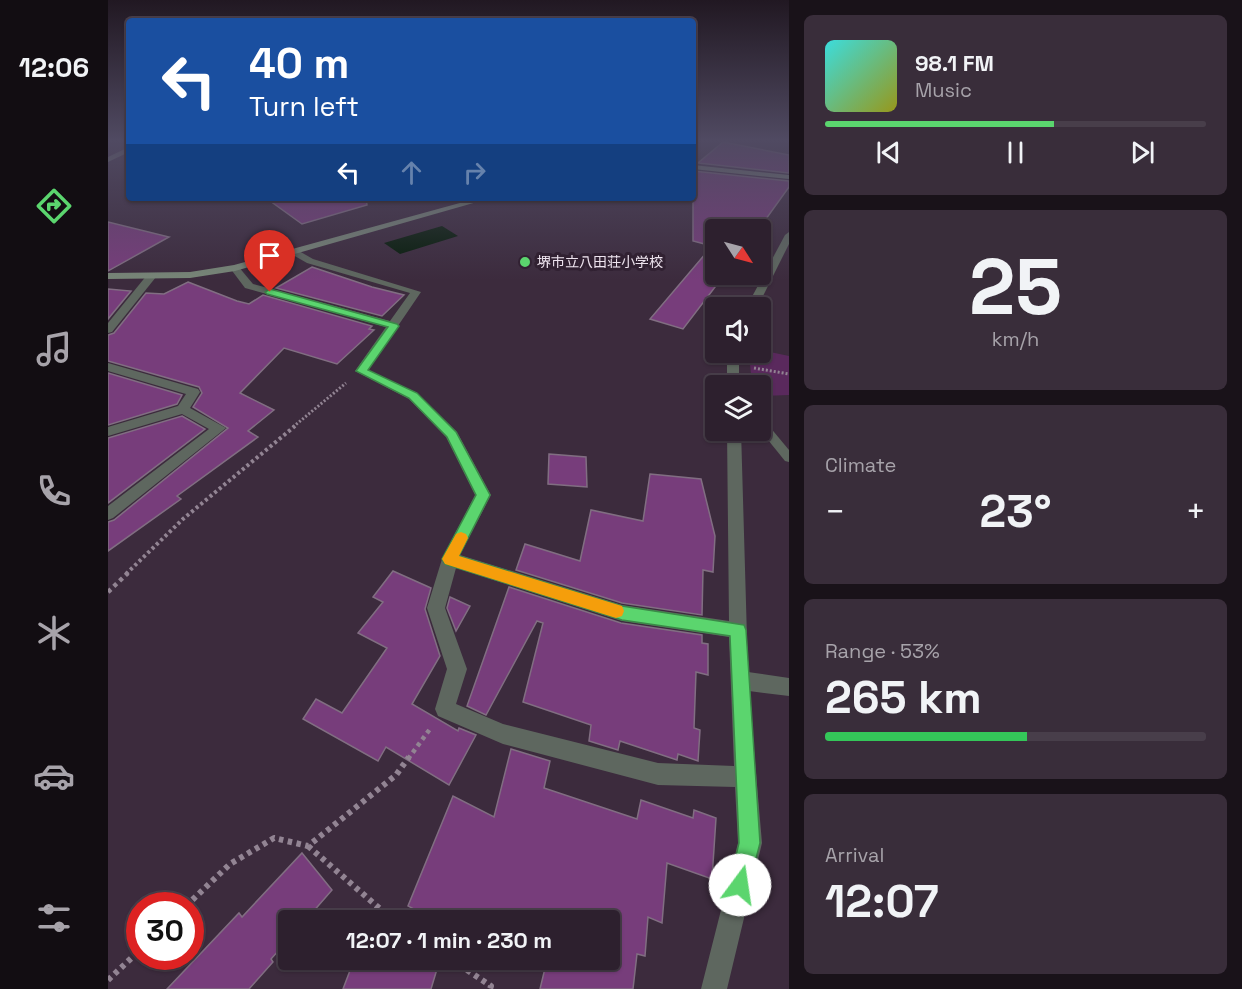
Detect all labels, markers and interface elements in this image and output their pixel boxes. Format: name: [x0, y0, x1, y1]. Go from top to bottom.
text: 40 m: [249, 37, 349, 90]
icon: left: [150, 42, 228, 120]
text: 98.1 FM: [915, 49, 994, 77]
text: 12:06: [19, 50, 89, 85]
text: Music: [915, 77, 972, 103]
text: Turn left: [249, 89, 359, 124]
icon: previous: [872, 136, 905, 169]
icon: pause: [999, 136, 1032, 169]
icon: next: [1126, 136, 1159, 169]
icon: left: [332, 156, 365, 189]
icon: ahead: [395, 156, 428, 189]
icon: right: [458, 156, 491, 189]
icon: directions: [33, 185, 75, 227]
north arrow: [705, 219, 771, 285]
map controls: [705, 219, 771, 441]
pin: [244, 230, 295, 292]
text: 25: [969, 237, 1062, 337]
icon: arrive: [253, 239, 286, 272]
place label: 堺市立八田荘小学校: [537, 253, 663, 271]
marker: 堺市立八田荘小学校: [518, 255, 532, 269]
button: sound: [705, 297, 771, 363]
text: km/h: [992, 326, 1039, 352]
icon: music: [33, 328, 75, 370]
button: layers: [705, 375, 771, 441]
text: Climate: [825, 452, 896, 478]
icon: phone: [33, 470, 75, 512]
text: 23°: [980, 483, 1051, 540]
text: −: [825, 491, 845, 533]
text: +: [1186, 491, 1206, 533]
icon: climate: [33, 612, 75, 654]
text: Range · 53%: [825, 638, 940, 664]
text: 265 km: [825, 669, 982, 726]
icon: car: [33, 755, 75, 797]
text: Arrival: [825, 842, 884, 868]
position arrow: [708, 853, 772, 917]
text: 12:07: [825, 873, 939, 930]
speed limit sign: 30: [126, 892, 204, 970]
icon: filters: [33, 897, 75, 939]
text: 12:07 · 1 min · 230 m: [346, 926, 552, 954]

